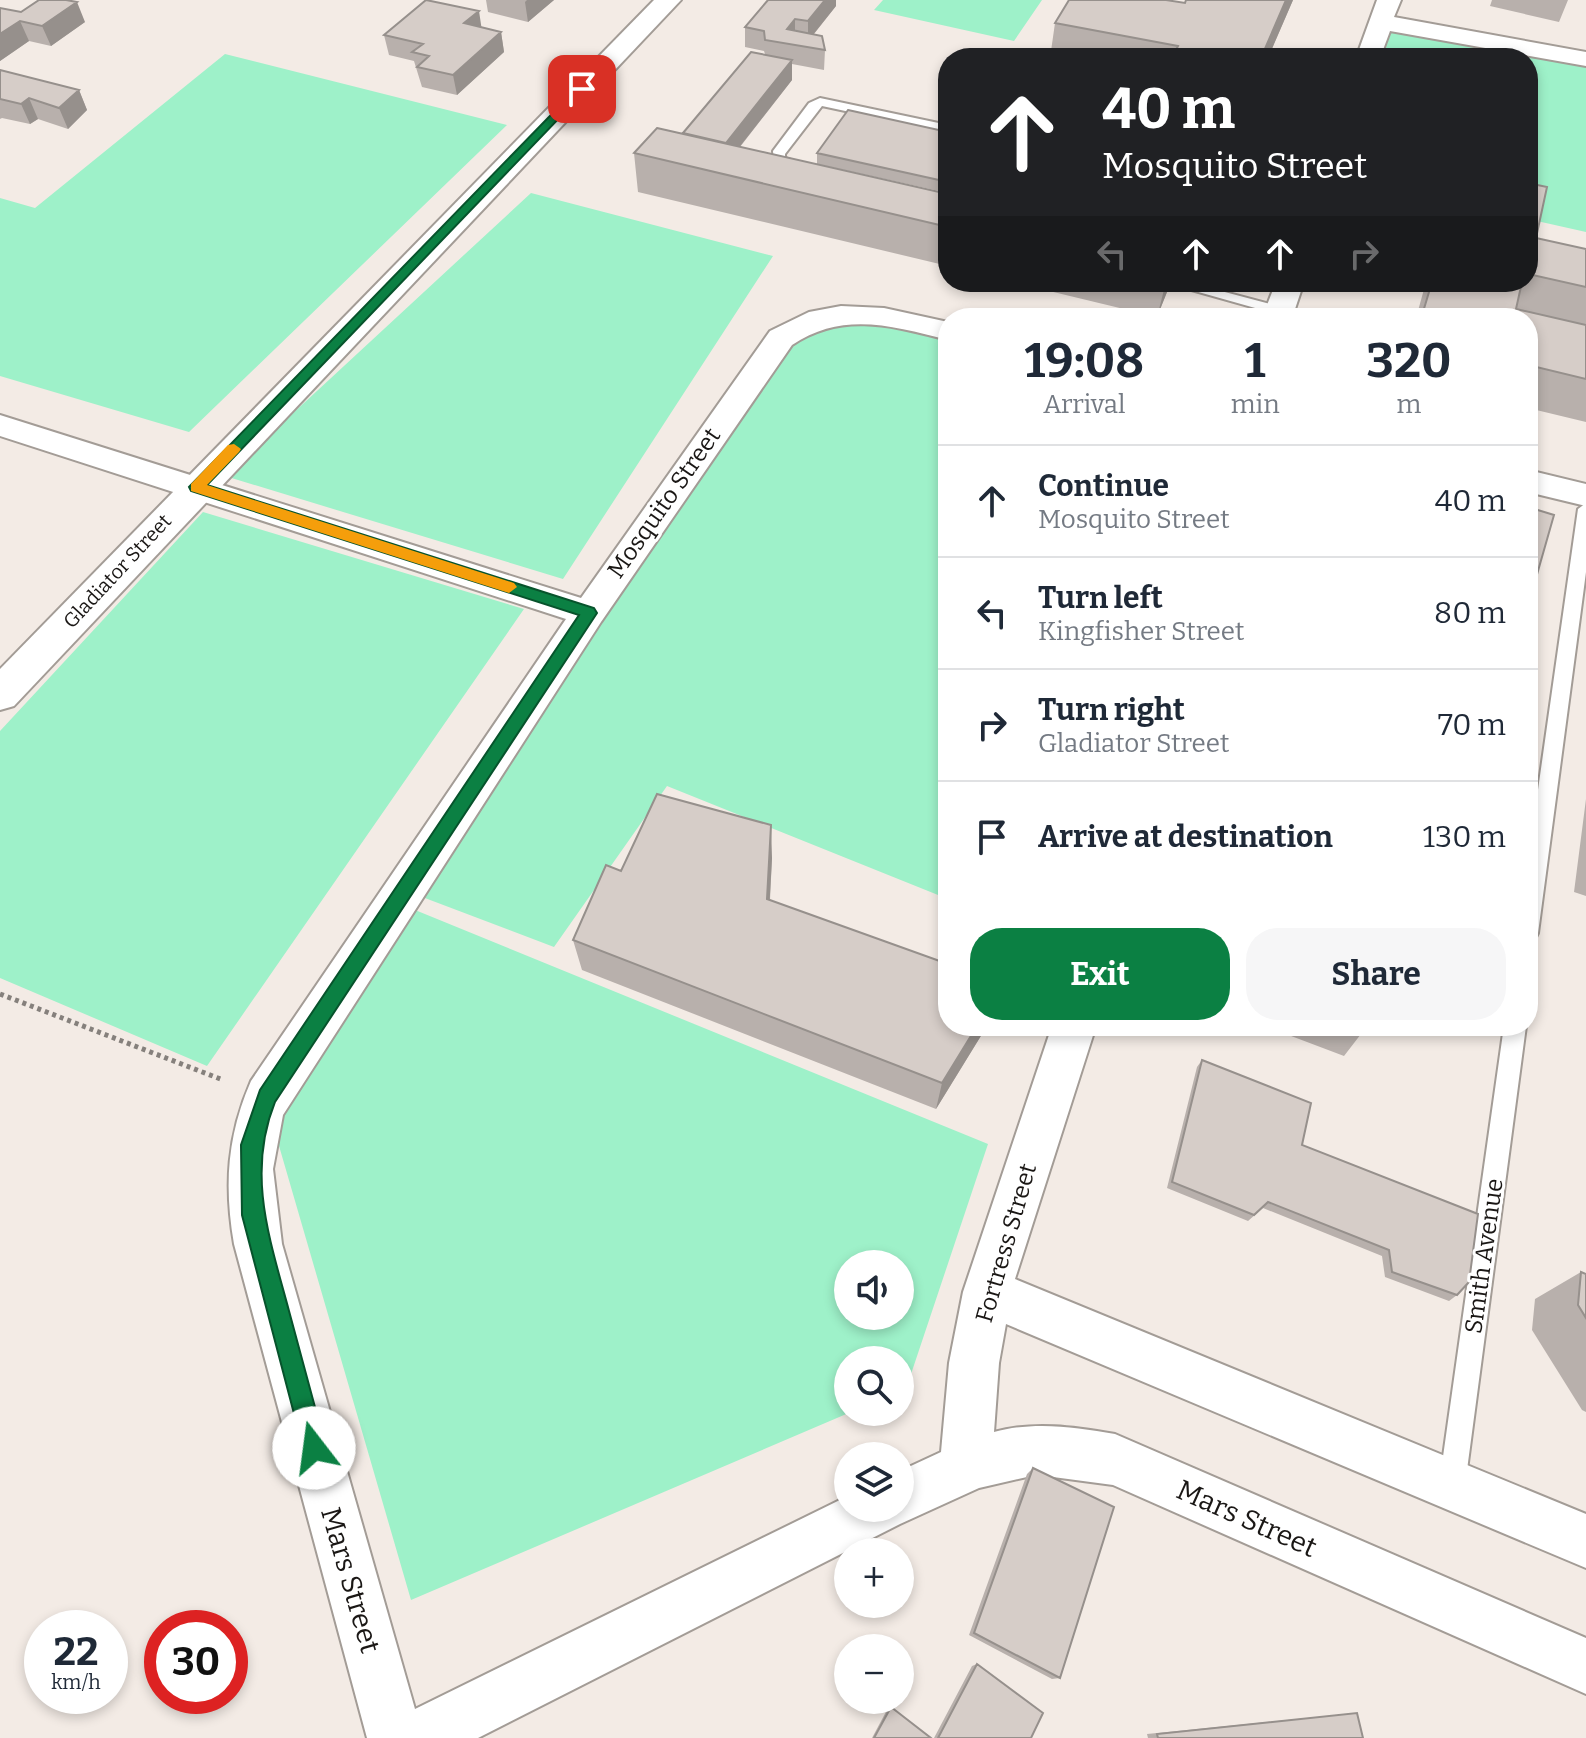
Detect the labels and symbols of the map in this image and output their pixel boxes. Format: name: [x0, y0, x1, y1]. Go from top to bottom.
pin: [548, 55, 616, 123]
street label: Mosquito Street: [602, 422, 726, 583]
street label: Gladiator Street: [58, 509, 176, 633]
street label: Fortress Street: [970, 1160, 1042, 1326]
street label: Smith Avenue: [1459, 1177, 1509, 1335]
position arrow: [272, 1406, 356, 1490]
street label: Mars Street: [1172, 1473, 1322, 1564]
street label: Mars Street: [314, 1504, 387, 1657]
speed limit sign: 30: [144, 1610, 248, 1714]

